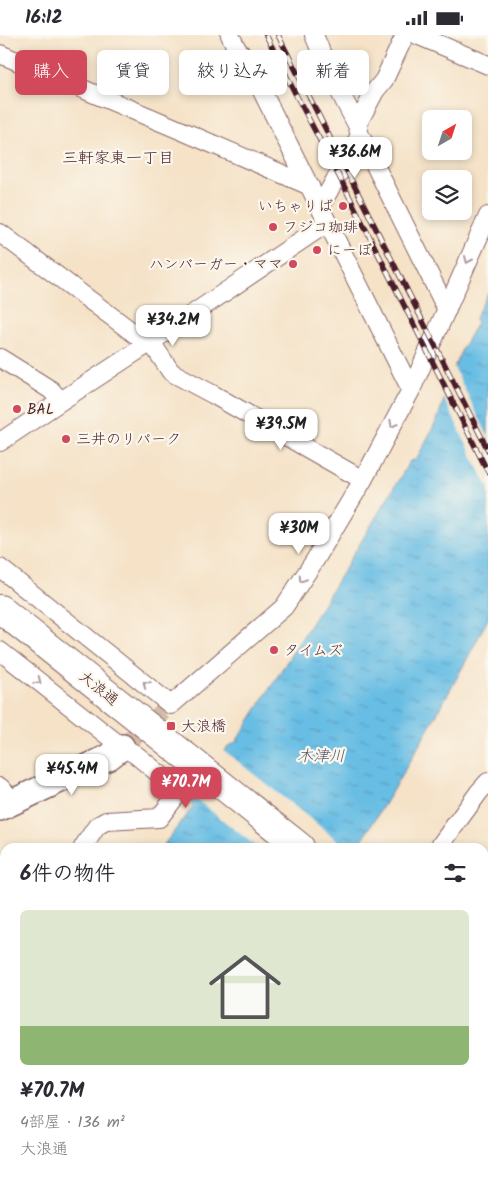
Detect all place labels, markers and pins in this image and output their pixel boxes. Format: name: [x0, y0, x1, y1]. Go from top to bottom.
pin: ¥36.6M: [314, 137, 396, 179]
place label: いちゃりば: [258, 195, 333, 219]
marker: いちゃりば: [337, 200, 349, 212]
place label: フジコ珈琲: [283, 216, 358, 240]
marker: フジコ珈琲: [267, 221, 279, 233]
place label: にーぼ: [327, 239, 372, 263]
marker: にーぼ: [311, 244, 323, 256]
place label: ハンバーガー・ママ: [149, 253, 283, 277]
marker: ハンバーガー・ママ: [287, 258, 299, 270]
pin: ¥34.2M: [132, 305, 214, 347]
place label: BAL: [27, 398, 54, 422]
marker: BAL: [11, 403, 23, 415]
pin: ¥39.5M: [240, 409, 322, 451]
place label: 三井のリパーク: [76, 428, 181, 452]
marker: 三井のリパーク: [60, 433, 72, 445]
pin: ¥30M: [269, 513, 329, 555]
place label: タイムズ: [284, 639, 343, 663]
marker: タイムズ: [268, 644, 280, 656]
place label: 大浪橋: [181, 715, 226, 739]
marker: 大浪橋: [165, 720, 177, 732]
pin: ¥45.4M: [31, 753, 113, 796]
pin: ¥70.7M: [145, 767, 227, 809]

